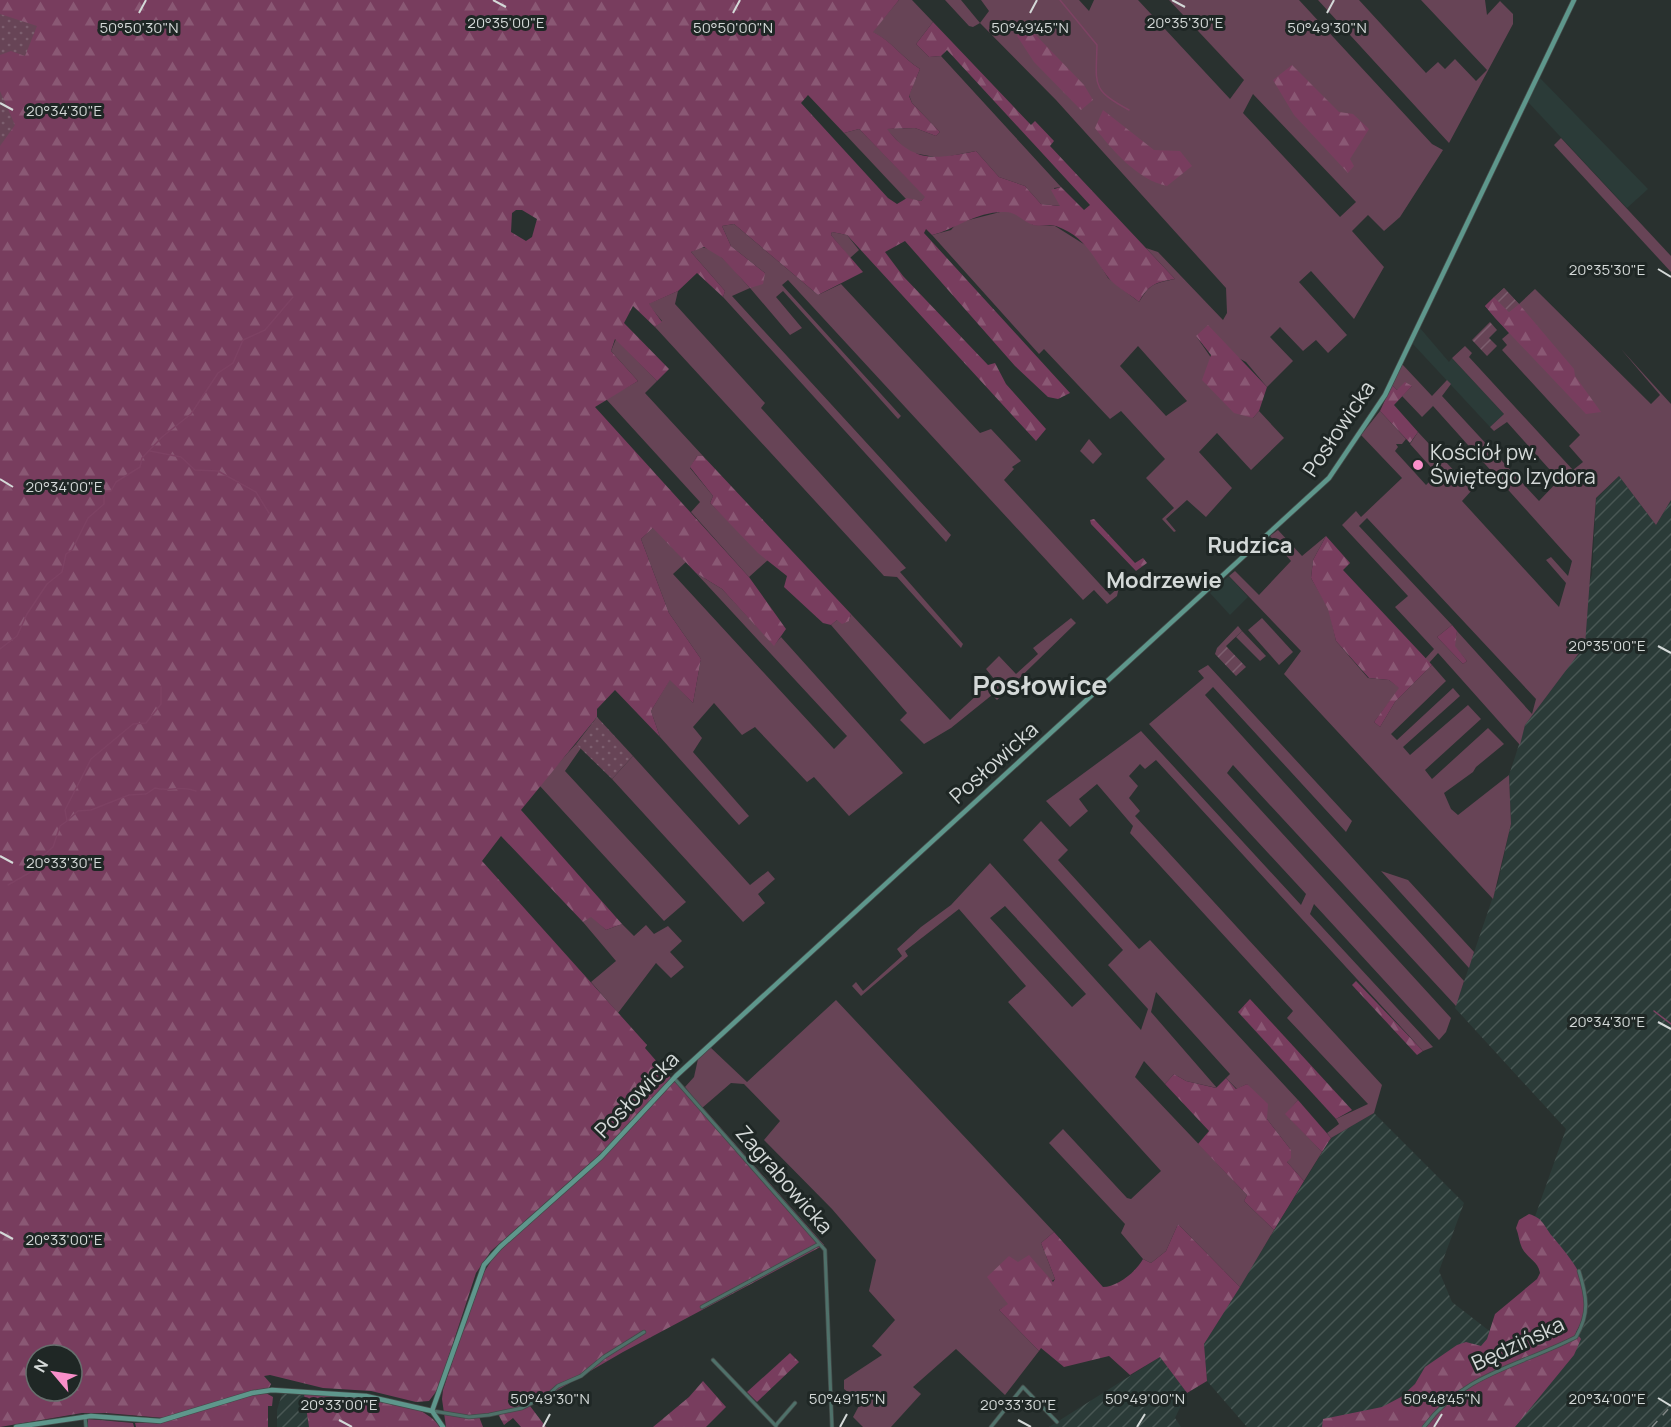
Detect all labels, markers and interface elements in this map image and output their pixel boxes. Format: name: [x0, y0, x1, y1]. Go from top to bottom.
text: 20°35'00"E: [467, 12, 545, 33]
text: 20°35'30"E: [1147, 12, 1223, 33]
text: 50°50'30"N: [99, 17, 179, 38]
text: 50°50'00"N: [693, 17, 773, 38]
text: 50°49'45"N: [991, 17, 1069, 38]
text: 50°49'30"N: [1287, 17, 1367, 38]
text: 20°34'30"E: [26, 100, 102, 121]
text: 20°35'30"E: [1569, 259, 1645, 280]
street label: Posłowicka: [1296, 375, 1381, 482]
place label: Kościół pw. Świętego Izydora: [1430, 438, 1596, 490]
marker: Kościół pw. Świętego Izydora: [1411, 458, 1425, 472]
text: 20°34'00"E: [25, 476, 103, 497]
district label: Rudzica: [1208, 530, 1292, 560]
district label: Modrzewie: [1106, 565, 1222, 595]
text: 20°35'00"E: [1568, 635, 1646, 656]
district label: Posłowice: [973, 666, 1107, 703]
street label: Posłowicka: [943, 715, 1044, 810]
text: 20°33'30"E: [26, 852, 102, 873]
text: 20°34'30"E: [1569, 1011, 1645, 1032]
street label: Posłowicka: [588, 1045, 685, 1144]
street label: Zagrabowicka: [730, 1119, 840, 1239]
text: 20°33'00"E: [26, 1229, 102, 1250]
street label: Będzińska: [1467, 1309, 1568, 1377]
north arrow: [24, 1343, 84, 1403]
text: N: [28, 1355, 53, 1376]
text: 50°49'30"N: [510, 1388, 590, 1409]
text: 50°49'15"N: [809, 1388, 885, 1409]
text: 50°49'00"N: [1105, 1388, 1185, 1409]
text: 50°48'45"N: [1403, 1388, 1481, 1409]
text: 20°34'00"E: [1568, 1388, 1646, 1409]
text: 20°33'00"E: [301, 1394, 377, 1415]
text: 20°33'30"E: [980, 1394, 1056, 1415]

